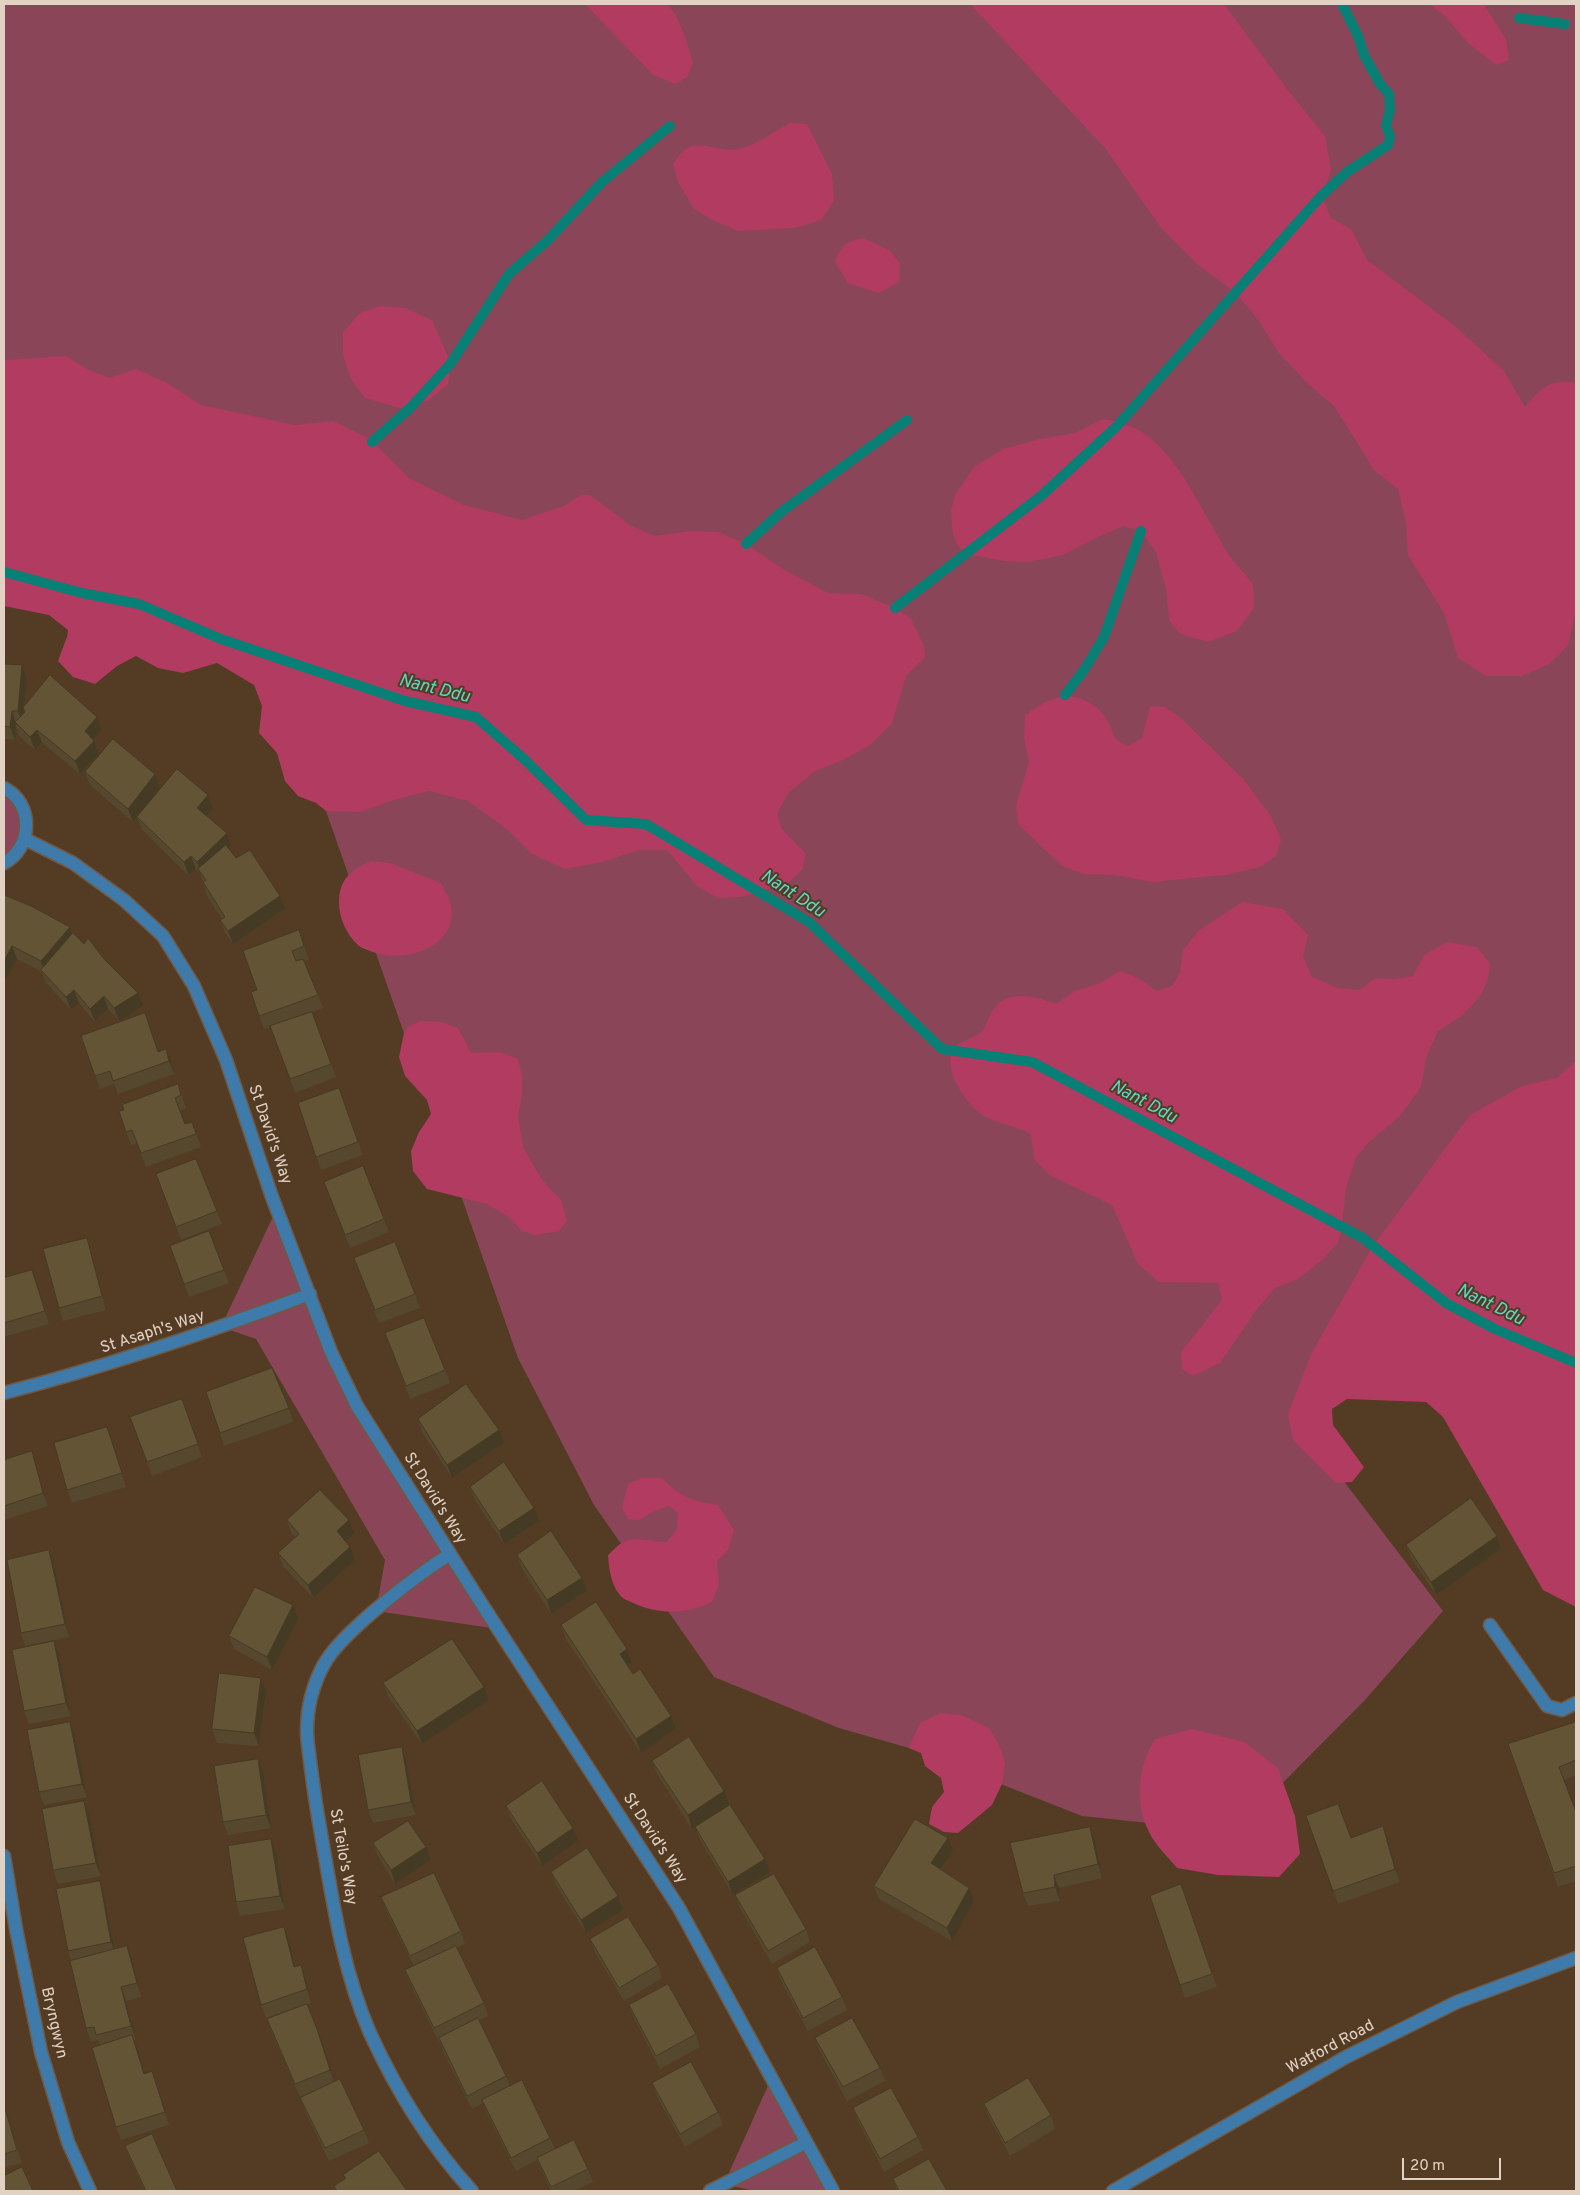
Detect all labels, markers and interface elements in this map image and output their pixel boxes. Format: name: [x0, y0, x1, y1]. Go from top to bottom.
water label: Nant Ddu: [396, 671, 472, 709]
water label: Nant Ddu: [756, 866, 828, 924]
water label: Nant Ddu: [1106, 1077, 1180, 1129]
street label: St David's Way: [243, 1083, 295, 1187]
water label: Nant Ddu: [1453, 1280, 1527, 1332]
street label: St Asaph's Way: [98, 1307, 208, 1359]
street label: St David's Way: [398, 1450, 470, 1548]
street label: St David's Way: [618, 1790, 690, 1888]
street label: St Teilo's Way: [324, 1807, 360, 1907]
street label: Bryngwyn: [35, 1985, 71, 2061]
street label: Watford Road: [1284, 2017, 1378, 2079]
scale bar: [1405, 2148, 1504, 2180]
text: 20 m: [1410, 2157, 1445, 2176]

